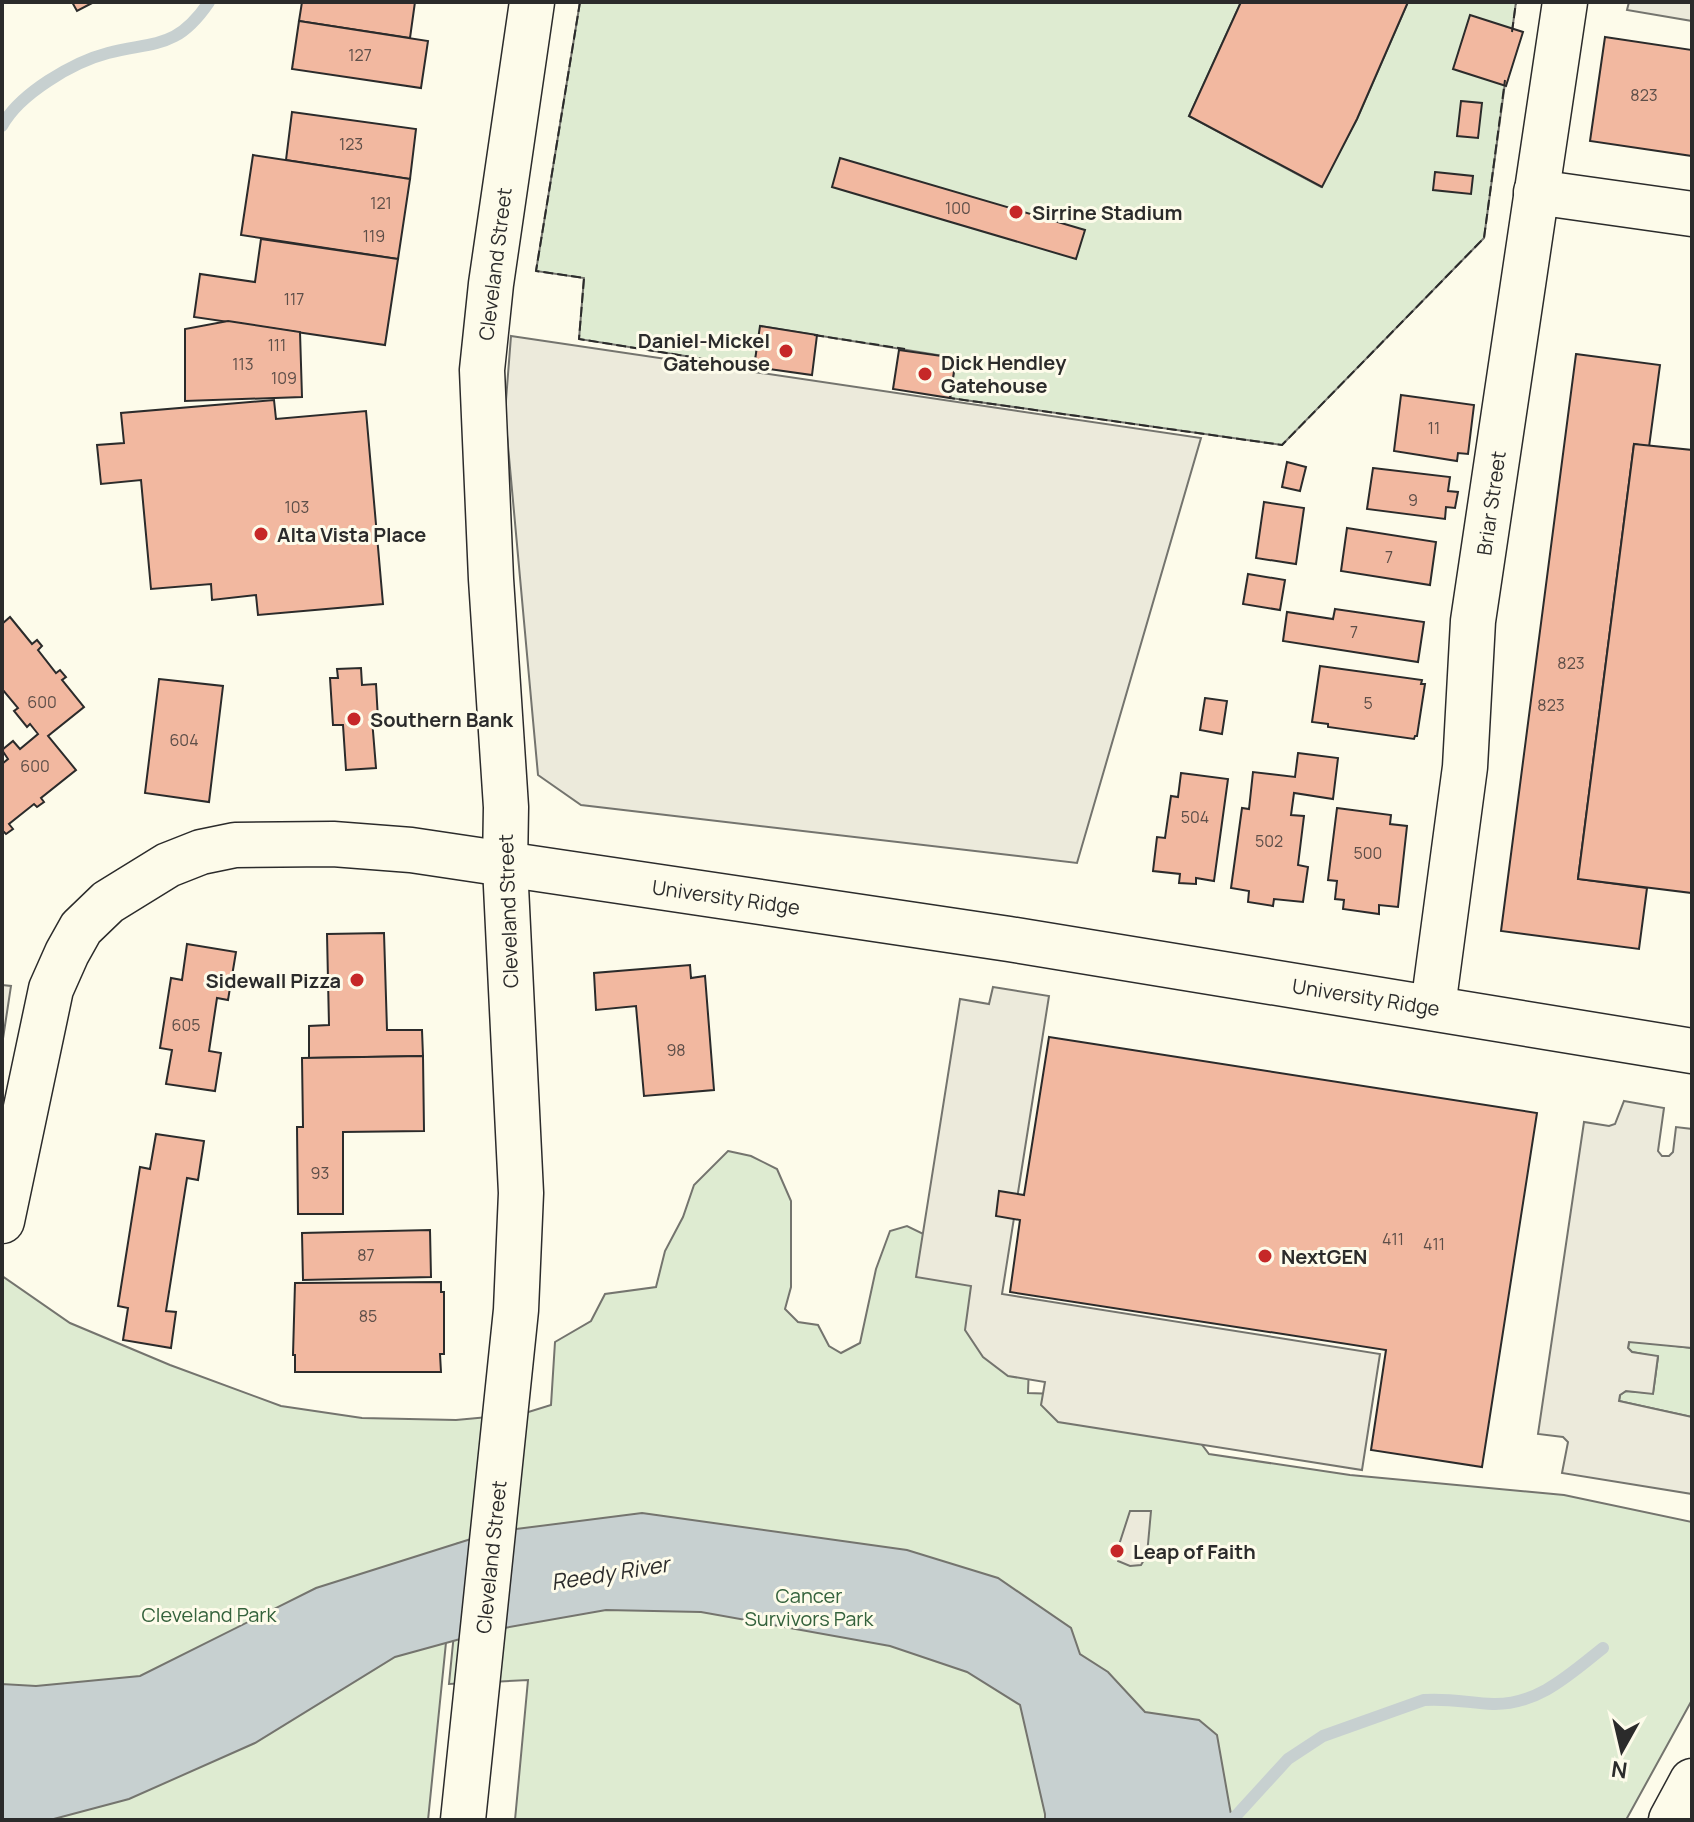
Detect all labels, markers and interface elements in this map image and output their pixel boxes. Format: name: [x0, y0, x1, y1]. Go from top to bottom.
house number: 127: [348, 44, 372, 66]
house number: 823: [1630, 84, 1658, 106]
house number: 123: [339, 133, 363, 155]
street label: Cleveland Street: [472, 186, 518, 342]
house number: 121: [370, 192, 392, 214]
house number: 100: [945, 197, 971, 219]
place label: Sirrine Stadium: [1032, 199, 1182, 226]
marker: Sirrine Stadium: [1007, 203, 1025, 221]
house number: 119: [363, 225, 385, 247]
house number: 117: [284, 288, 304, 310]
place label: Daniel-Mickel Gatehouse: [638, 327, 770, 377]
house number: 111: [268, 334, 286, 356]
marker: Daniel-Mickel Gatehouse: [777, 342, 795, 360]
place label: Dick Hendley Gatehouse: [941, 349, 1067, 399]
house number: 113: [232, 353, 254, 375]
marker: Dick Hendley Gatehouse: [916, 365, 934, 383]
house number: 109: [271, 367, 297, 389]
house number: 11: [1428, 417, 1440, 439]
street label: Briar Street: [1470, 449, 1512, 557]
house number: 9: [1408, 489, 1418, 511]
house number: 103: [285, 496, 309, 518]
place label: Alta Vista Place: [277, 521, 426, 548]
marker: Alta Vista Place: [252, 525, 270, 543]
house number: 7: [1385, 546, 1393, 568]
house number: 7: [1350, 621, 1358, 643]
house number: 823: [1557, 652, 1585, 674]
house number: 600: [27, 691, 57, 713]
house number: 5: [1363, 692, 1373, 714]
house number: 823: [1537, 694, 1565, 716]
place label: Southern Bank: [370, 706, 514, 733]
marker: Southern Bank: [345, 710, 363, 728]
house number: 604: [169, 729, 199, 751]
house number: 600: [20, 755, 50, 777]
house number: 504: [1181, 806, 1209, 828]
house number: 502: [1255, 830, 1283, 852]
street label: Cleveland Street: [492, 834, 524, 988]
house number: 500: [1354, 842, 1382, 864]
street label: University Ridge: [650, 873, 802, 921]
place label: Sidewall Pizza: [205, 967, 341, 994]
marker: Sidewall Pizza: [348, 971, 366, 989]
street label: University Ridge: [1290, 972, 1442, 1022]
house number: 605: [172, 1014, 200, 1036]
house number: 98: [666, 1039, 686, 1061]
house number: 93: [311, 1162, 329, 1184]
house number: 411: [1382, 1228, 1404, 1250]
house number: 411: [1423, 1233, 1445, 1255]
place label: NextGEN: [1281, 1243, 1367, 1270]
house number: 87: [357, 1244, 375, 1266]
marker: NextGEN: [1256, 1247, 1274, 1265]
house number: 85: [359, 1305, 377, 1327]
street label: Cleveland Street: [470, 1479, 512, 1635]
place label: Leap of Faith: [1133, 1538, 1256, 1565]
marker: Leap of Faith: [1108, 1542, 1126, 1560]
water label: Reedy River: [549, 1548, 674, 1597]
park label: Cancer Survivors Park: [744, 1582, 875, 1632]
park label: Cleveland Park: [141, 1601, 278, 1628]
north arrow: [1582, 1710, 1662, 1790]
text: N: [1609, 1754, 1629, 1786]

